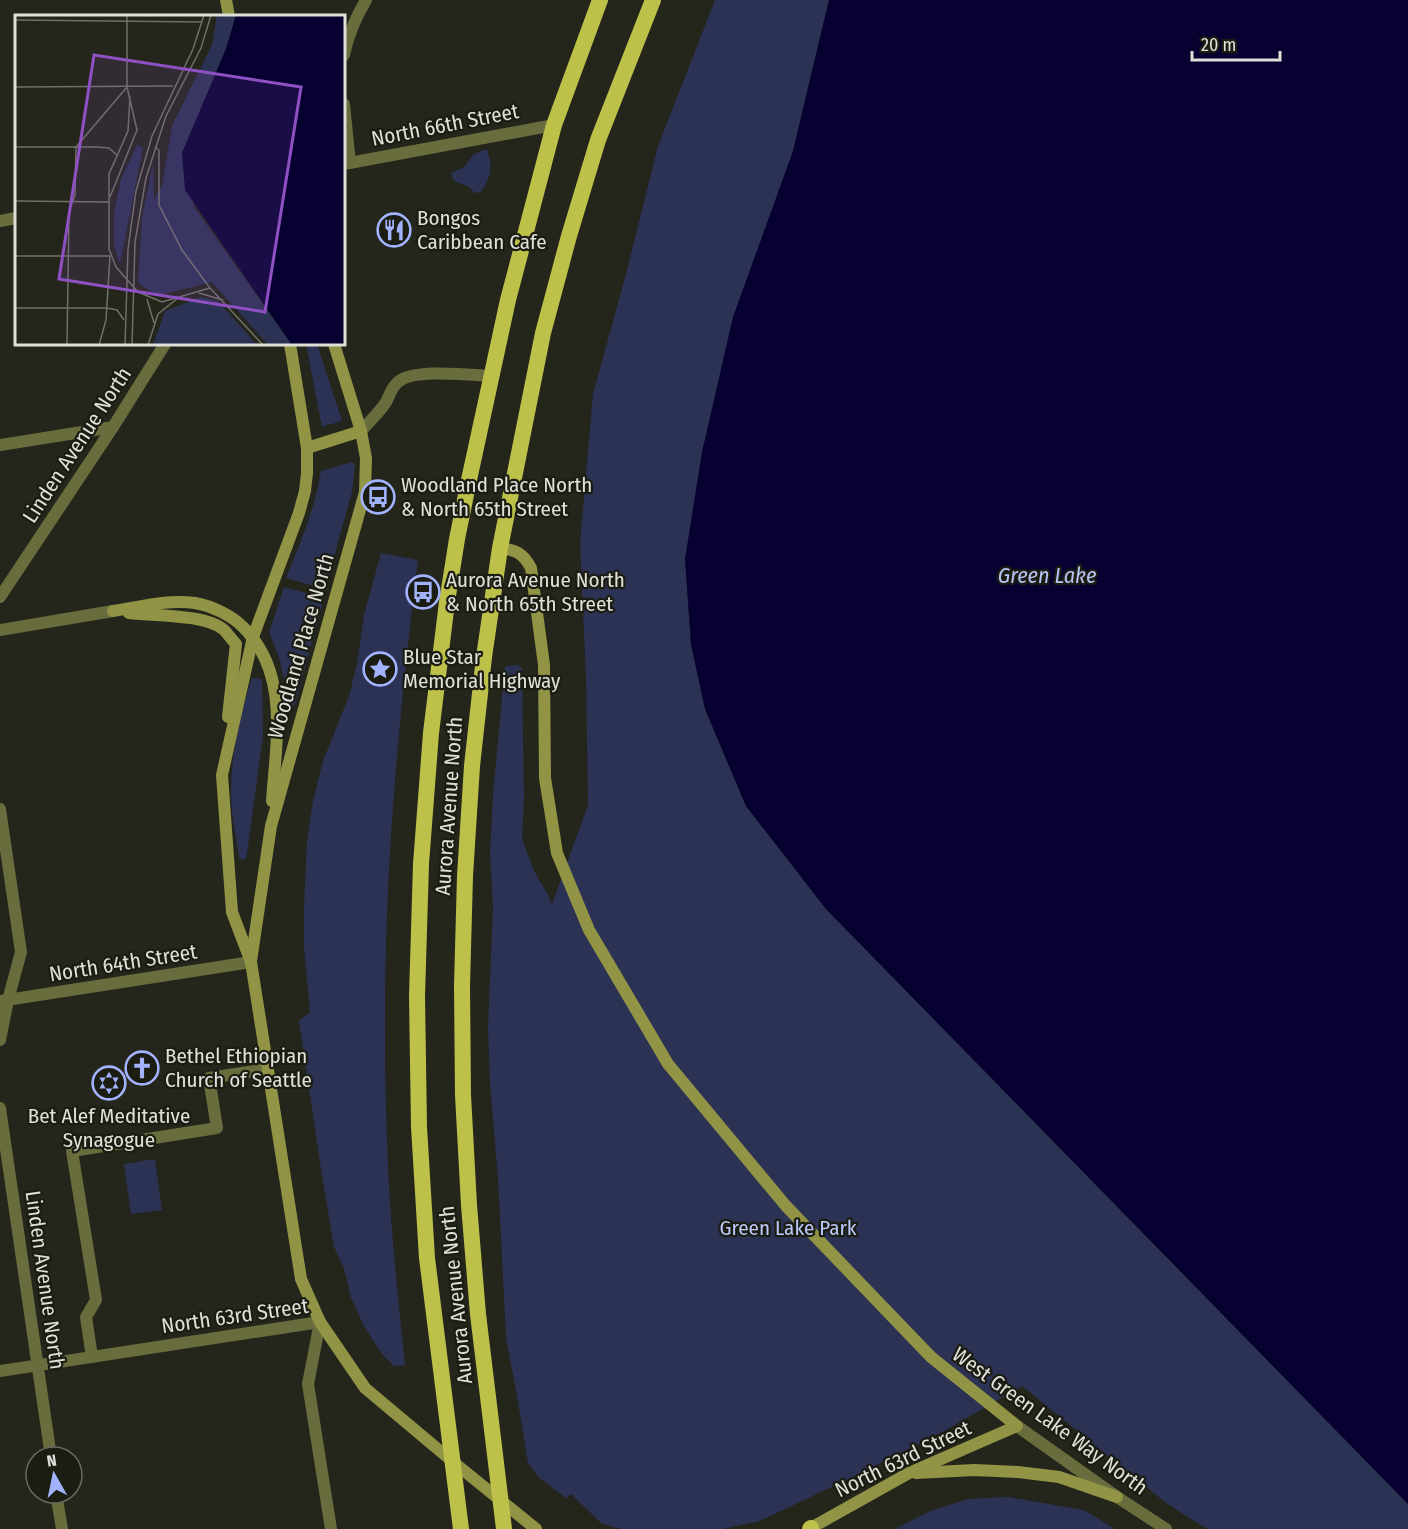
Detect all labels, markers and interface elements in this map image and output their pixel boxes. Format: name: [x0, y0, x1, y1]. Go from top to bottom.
inset map: [15, 15, 345, 345]
scale bar: [1192, 24, 1280, 62]
text: 20 m: [1201, 34, 1236, 56]
street label: North 66th Street: [369, 98, 521, 152]
place label: Bongos Caribbean Cafe: [417, 205, 547, 255]
restaurant icon: Bongos Caribbean Cafe: [376, 212, 412, 248]
street label: Linden Avenue North: [17, 362, 137, 528]
place label: Woodland Place North & North 65th Street: [401, 472, 592, 522]
bus stop icon: Woodland Place North & North 65th Street: [360, 479, 396, 515]
street label: Woodland Place North: [262, 550, 340, 742]
water label: Green Lake: [998, 562, 1096, 589]
place label: Aurora Avenue North & North 65th Street: [446, 567, 625, 617]
bus stop icon: Aurora Avenue North & North 65th Street: [405, 574, 441, 610]
place label: Blue Star Memorial Highway: [403, 644, 561, 694]
place icon: Blue Star Memorial Highway: [362, 651, 398, 687]
street label: Aurora Avenue North: [430, 716, 468, 896]
street label: North 64th Street: [47, 938, 199, 988]
place label: Bethel Ethiopian Church of Seattle: [165, 1043, 312, 1093]
church icon: Bethel Ethiopian Church of Seattle: [124, 1050, 160, 1086]
synagogue icon: Bet Alef Meditative Synagogue: [91, 1065, 127, 1101]
place label: Bet Alef Meditative Synagogue: [28, 1103, 190, 1153]
street label: Linden Avenue North: [20, 1189, 70, 1371]
street label: Aurora Avenue North: [434, 1205, 478, 1385]
park label: Green Lake Park: [719, 1215, 857, 1241]
street label: North 63rd Street: [160, 1293, 310, 1339]
street label: West Green Lake Way North: [947, 1341, 1153, 1501]
street label: North 63rd Street: [831, 1415, 975, 1503]
north arrow: [24, 1445, 84, 1505]
text: N: [46, 1451, 58, 1471]

